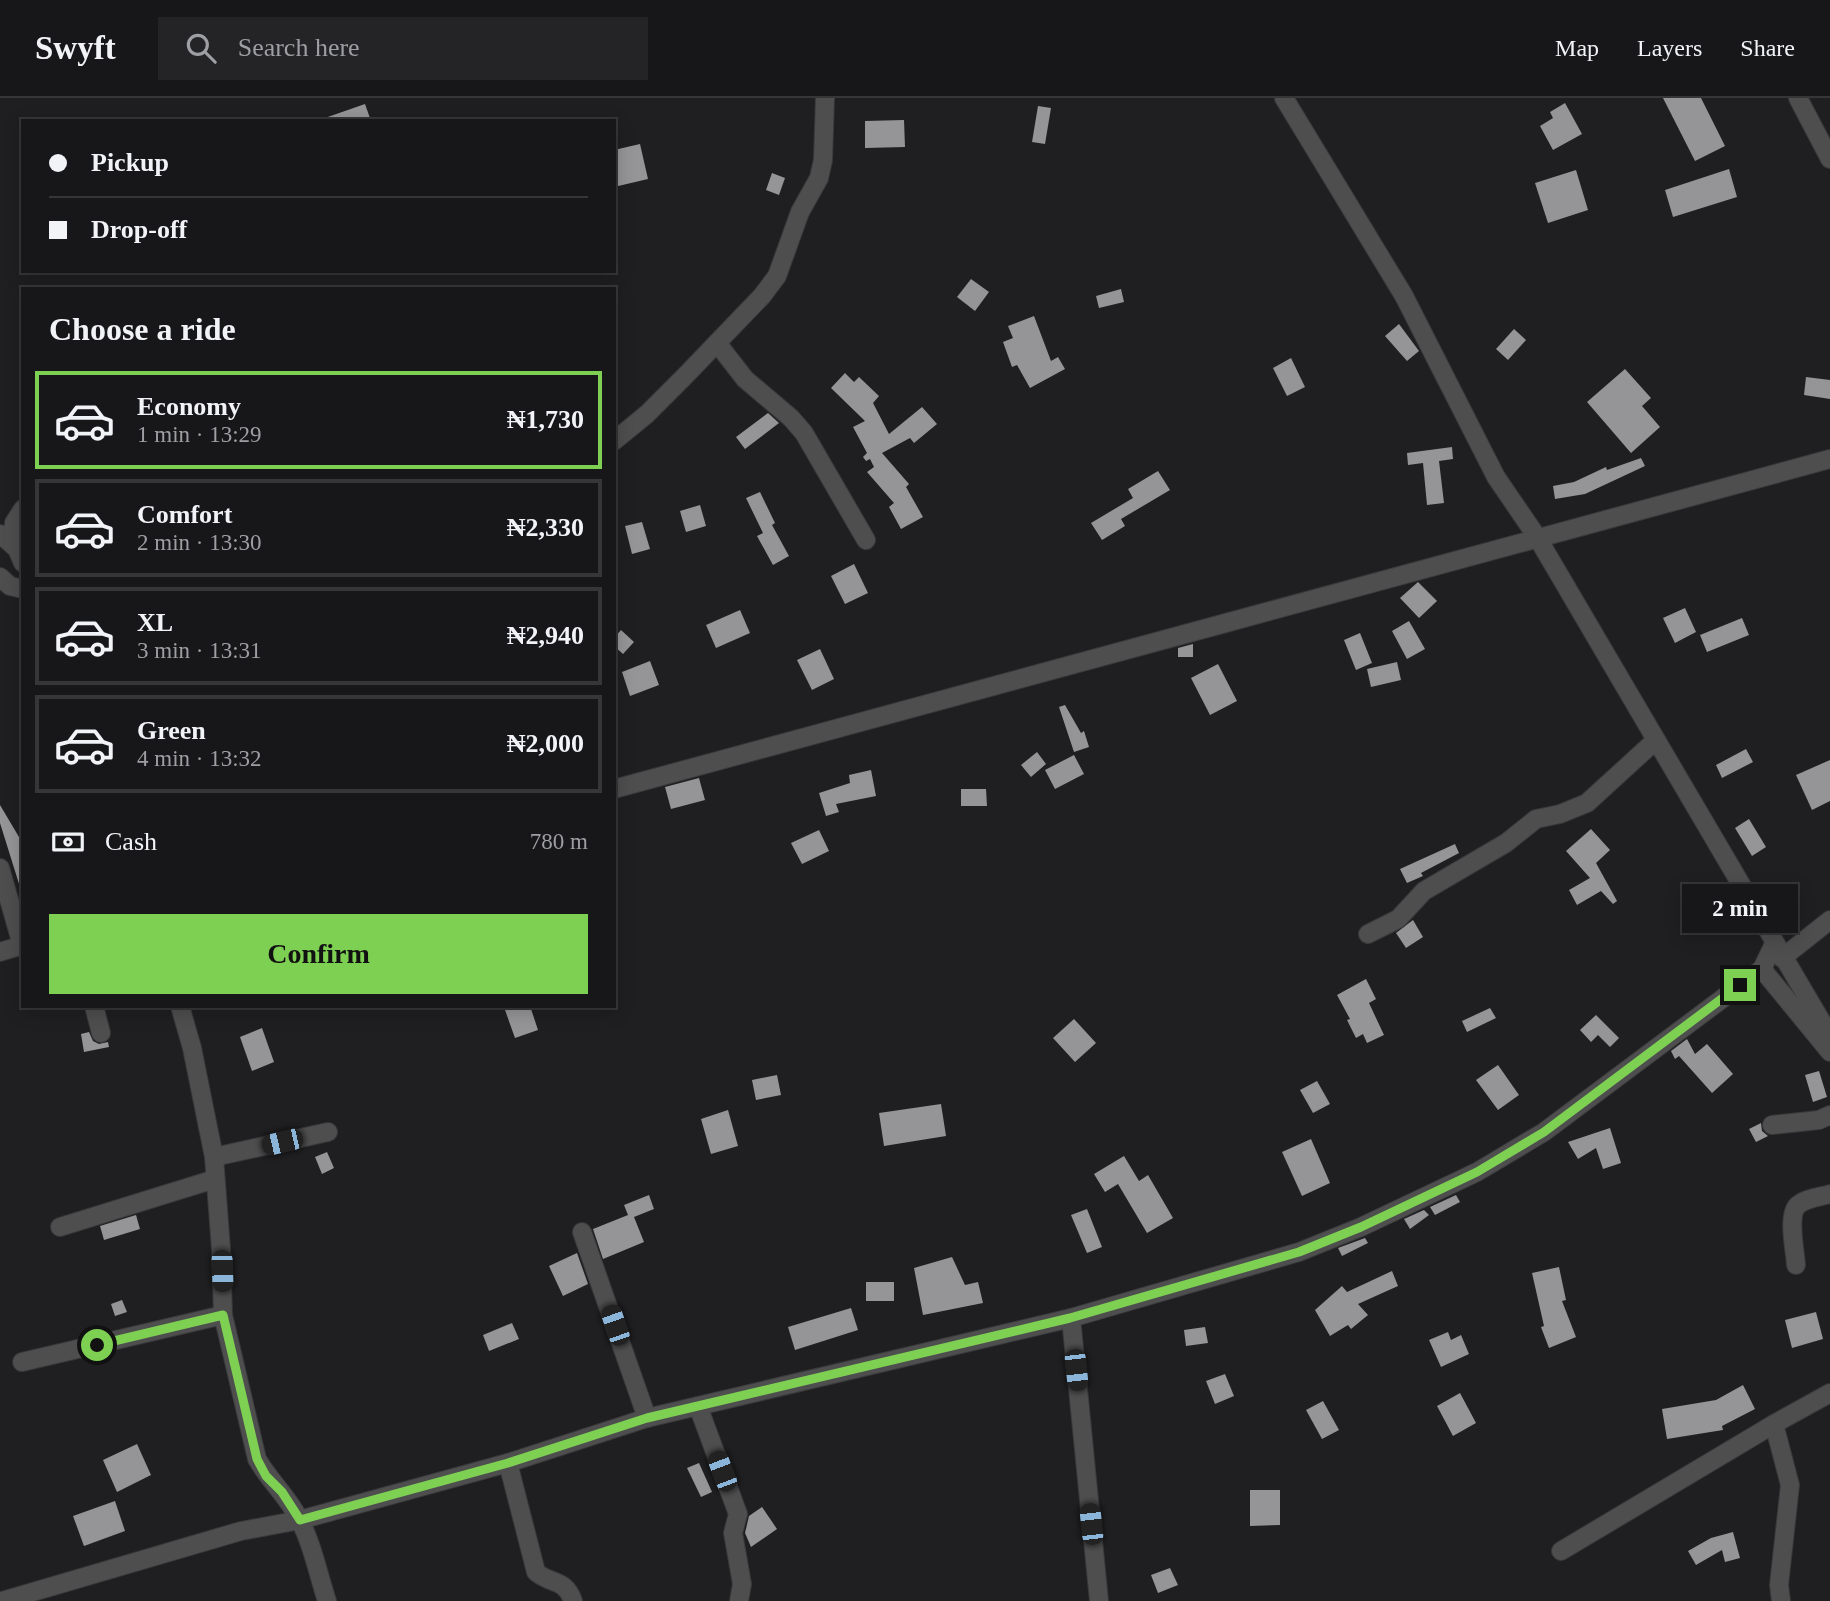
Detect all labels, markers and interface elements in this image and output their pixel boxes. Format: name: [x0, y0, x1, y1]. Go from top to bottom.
search box: [158, 17, 648, 80]
icon: search: [182, 29, 220, 67]
text: Swyft: [35, 30, 116, 66]
text: Search here: [238, 33, 360, 62]
text: Map: [1555, 35, 1599, 61]
text: Layers: [1637, 35, 1702, 61]
text: Share: [1740, 35, 1795, 61]
text: Pickup: [91, 148, 169, 177]
text: Drop-off: [91, 215, 187, 244]
text: Choose a ride: [49, 311, 236, 347]
icon: car: [53, 389, 116, 452]
text: Economy: [137, 392, 241, 421]
text: ₦1,730: [507, 405, 584, 434]
text: 1 min · 13:29: [137, 422, 262, 447]
icon: car: [53, 497, 116, 560]
text: Comfort: [137, 500, 232, 529]
text: ₦2,330: [507, 513, 584, 542]
text: 2 min · 13:30: [137, 530, 262, 555]
icon: car: [53, 605, 116, 668]
text: XL: [137, 608, 173, 637]
text: ₦2,940: [507, 621, 584, 650]
text: 3 min · 13:31: [137, 638, 262, 663]
icon: car: [53, 713, 116, 776]
text: Green: [137, 716, 206, 745]
text: ₦2,000: [507, 729, 584, 758]
text: 4 min · 13:32: [137, 746, 262, 771]
icon: cash: [49, 823, 87, 861]
text: Cash: [105, 827, 157, 856]
text: 780 m: [530, 829, 588, 854]
callout: 2 min: [1682, 884, 1798, 932]
text: 2 min: [1712, 896, 1768, 921]
button: Confirm: [49, 914, 588, 994]
route end: [1724, 969, 1756, 1001]
car: [260, 1127, 305, 1157]
car: [211, 1250, 234, 1292]
car: [599, 1302, 632, 1348]
route start: [81, 1329, 113, 1361]
car: [1064, 1348, 1089, 1392]
car: [705, 1448, 740, 1494]
car: [1079, 1502, 1104, 1546]

